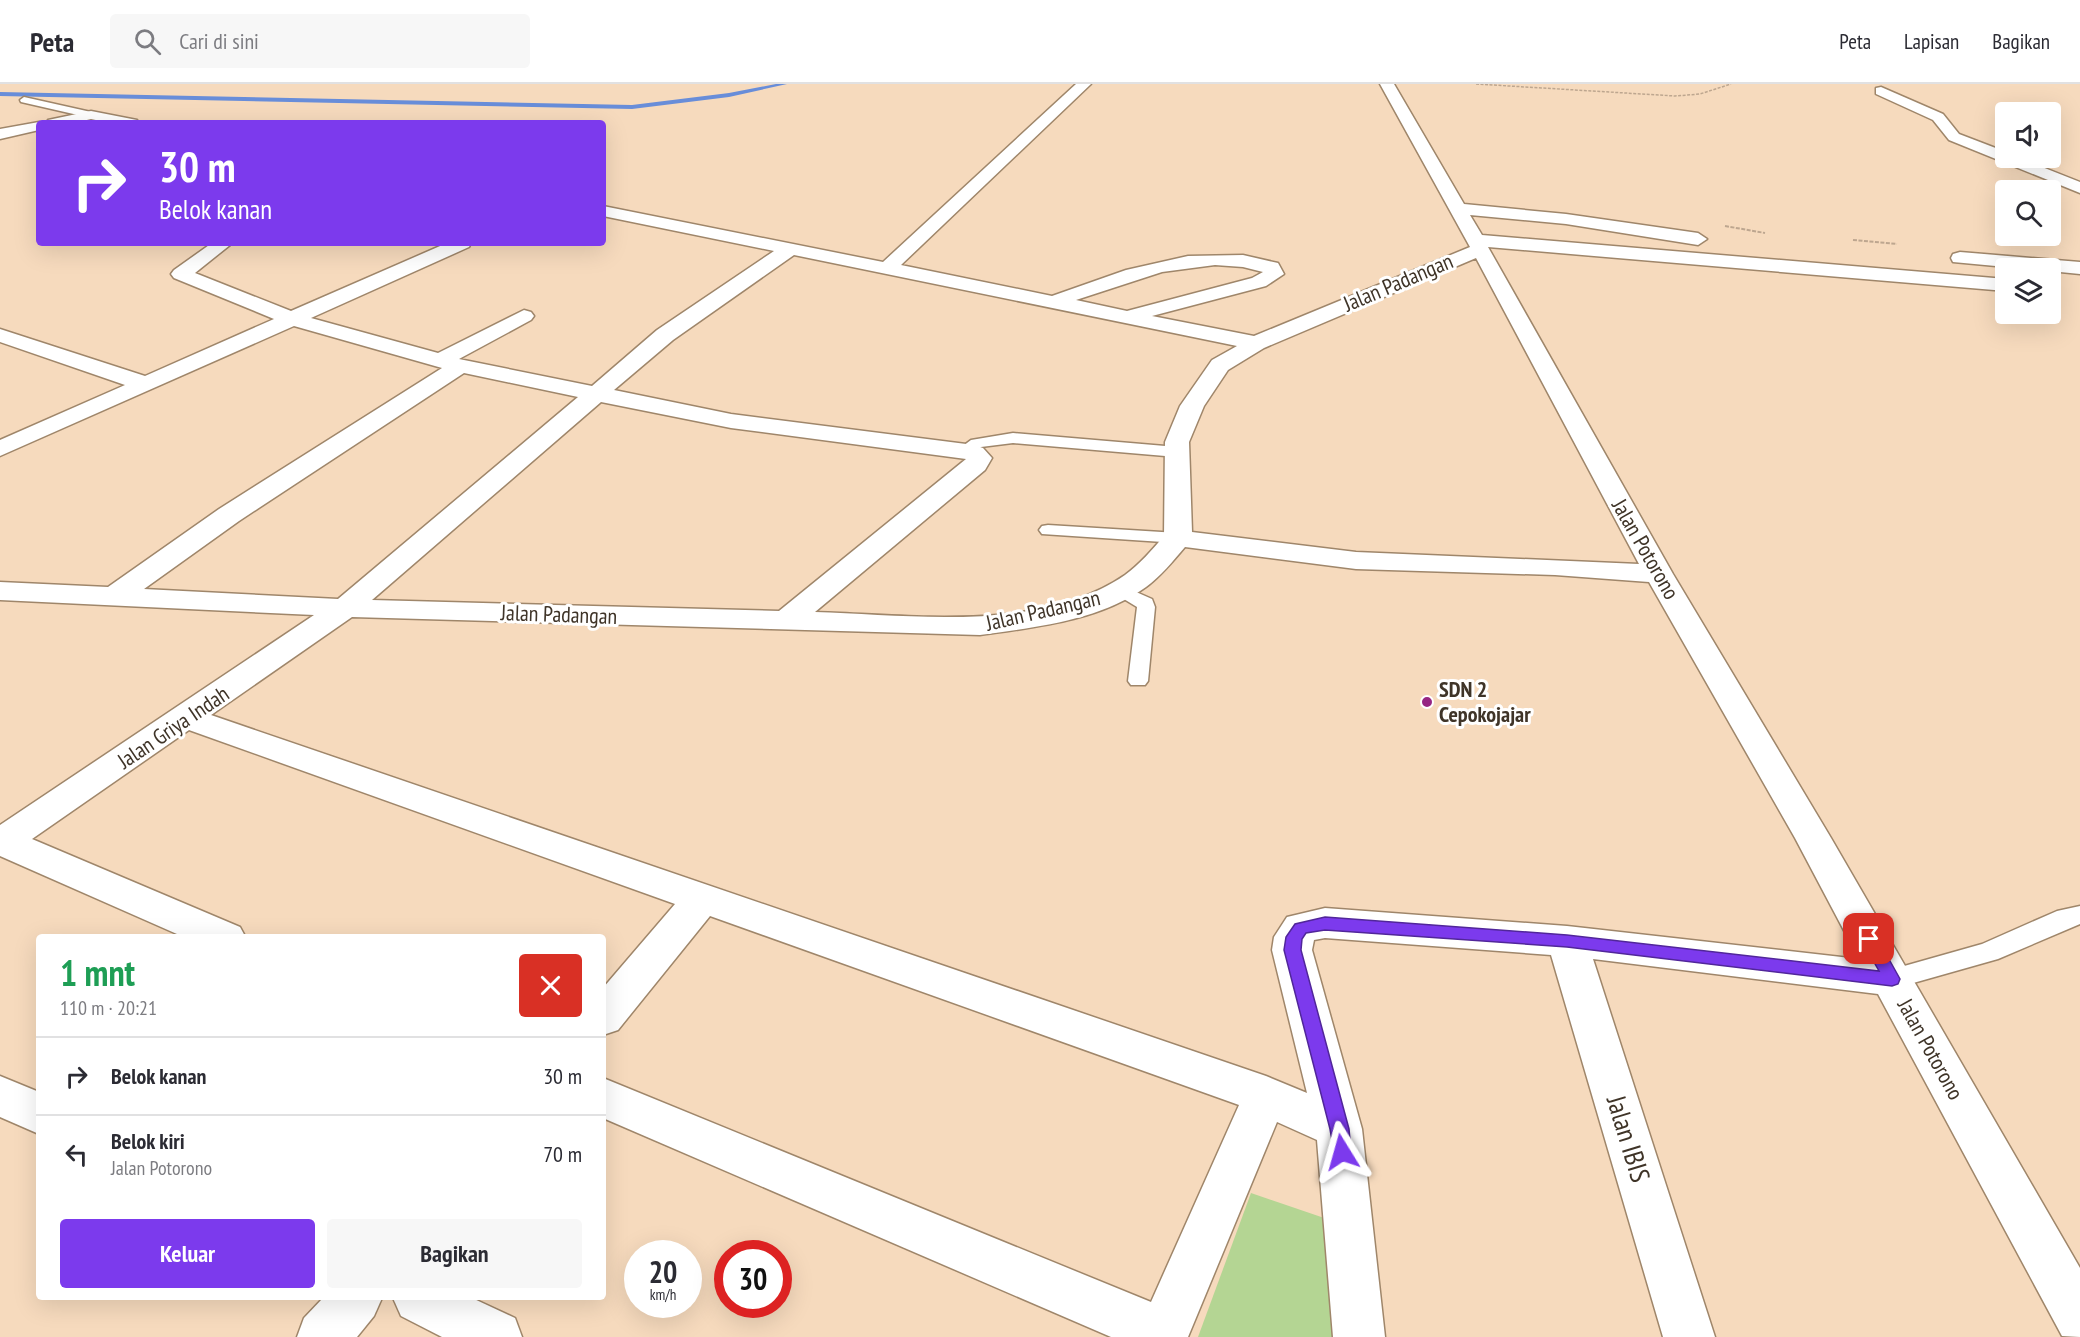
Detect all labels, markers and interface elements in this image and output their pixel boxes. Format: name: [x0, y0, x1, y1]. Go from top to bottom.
search box: [110, 14, 530, 68]
text: Peta: [30, 23, 74, 60]
icon: search: [131, 25, 164, 58]
text: Cari di sini: [179, 27, 259, 55]
text: Peta: [1839, 28, 1871, 55]
text: Lapisan: [1904, 28, 1959, 55]
text: Bagikan: [1992, 28, 2050, 55]
map controls: [1995, 102, 2061, 324]
button: sound: [1995, 102, 2061, 168]
text: 30 m: [159, 139, 236, 194]
icon: right: [60, 144, 138, 222]
button: search: [1995, 180, 2061, 246]
text: Belok kanan: [159, 192, 272, 226]
street label: Jalan Padangan: [1338, 246, 1457, 318]
button: layers: [1995, 258, 2061, 324]
street label: Jalan Potorono: [1606, 493, 1686, 604]
street label: Jalan Padangan: [982, 583, 1103, 637]
street label: Jalan Padangan: [499, 598, 618, 630]
place label: SDN 2 Cepokojajar: [1439, 675, 1531, 728]
street label: Jalan Griya Indah: [111, 679, 234, 775]
marker: SDN 2 Cepokojajar: [1420, 695, 1434, 709]
pin: [1843, 913, 1894, 964]
icon: arrive: [1852, 922, 1885, 955]
text: 1 mnt: [60, 949, 135, 996]
button: close: [519, 954, 582, 1017]
street label: Jalan Potorono: [1891, 993, 1970, 1104]
text: 110 m · 20:21: [60, 995, 157, 1021]
icon: right: [60, 1060, 93, 1093]
text: Belok kanan: [111, 1062, 206, 1090]
text: 30 m: [543, 1062, 582, 1090]
street label: Jalan IBIS: [1599, 1090, 1658, 1186]
position arrow: [1310, 1120, 1374, 1184]
text: Belok kiri: [111, 1127, 185, 1155]
icon: left: [60, 1138, 93, 1171]
text: 70 m: [543, 1140, 582, 1168]
text: Jalan Potorono: [111, 1155, 212, 1181]
button: Keluar: [60, 1219, 315, 1288]
button: Bagikan: [327, 1219, 582, 1288]
speed limit sign: 30: [714, 1240, 792, 1318]
text: 20: [649, 1252, 677, 1291]
text: km/h: [650, 1285, 676, 1304]

